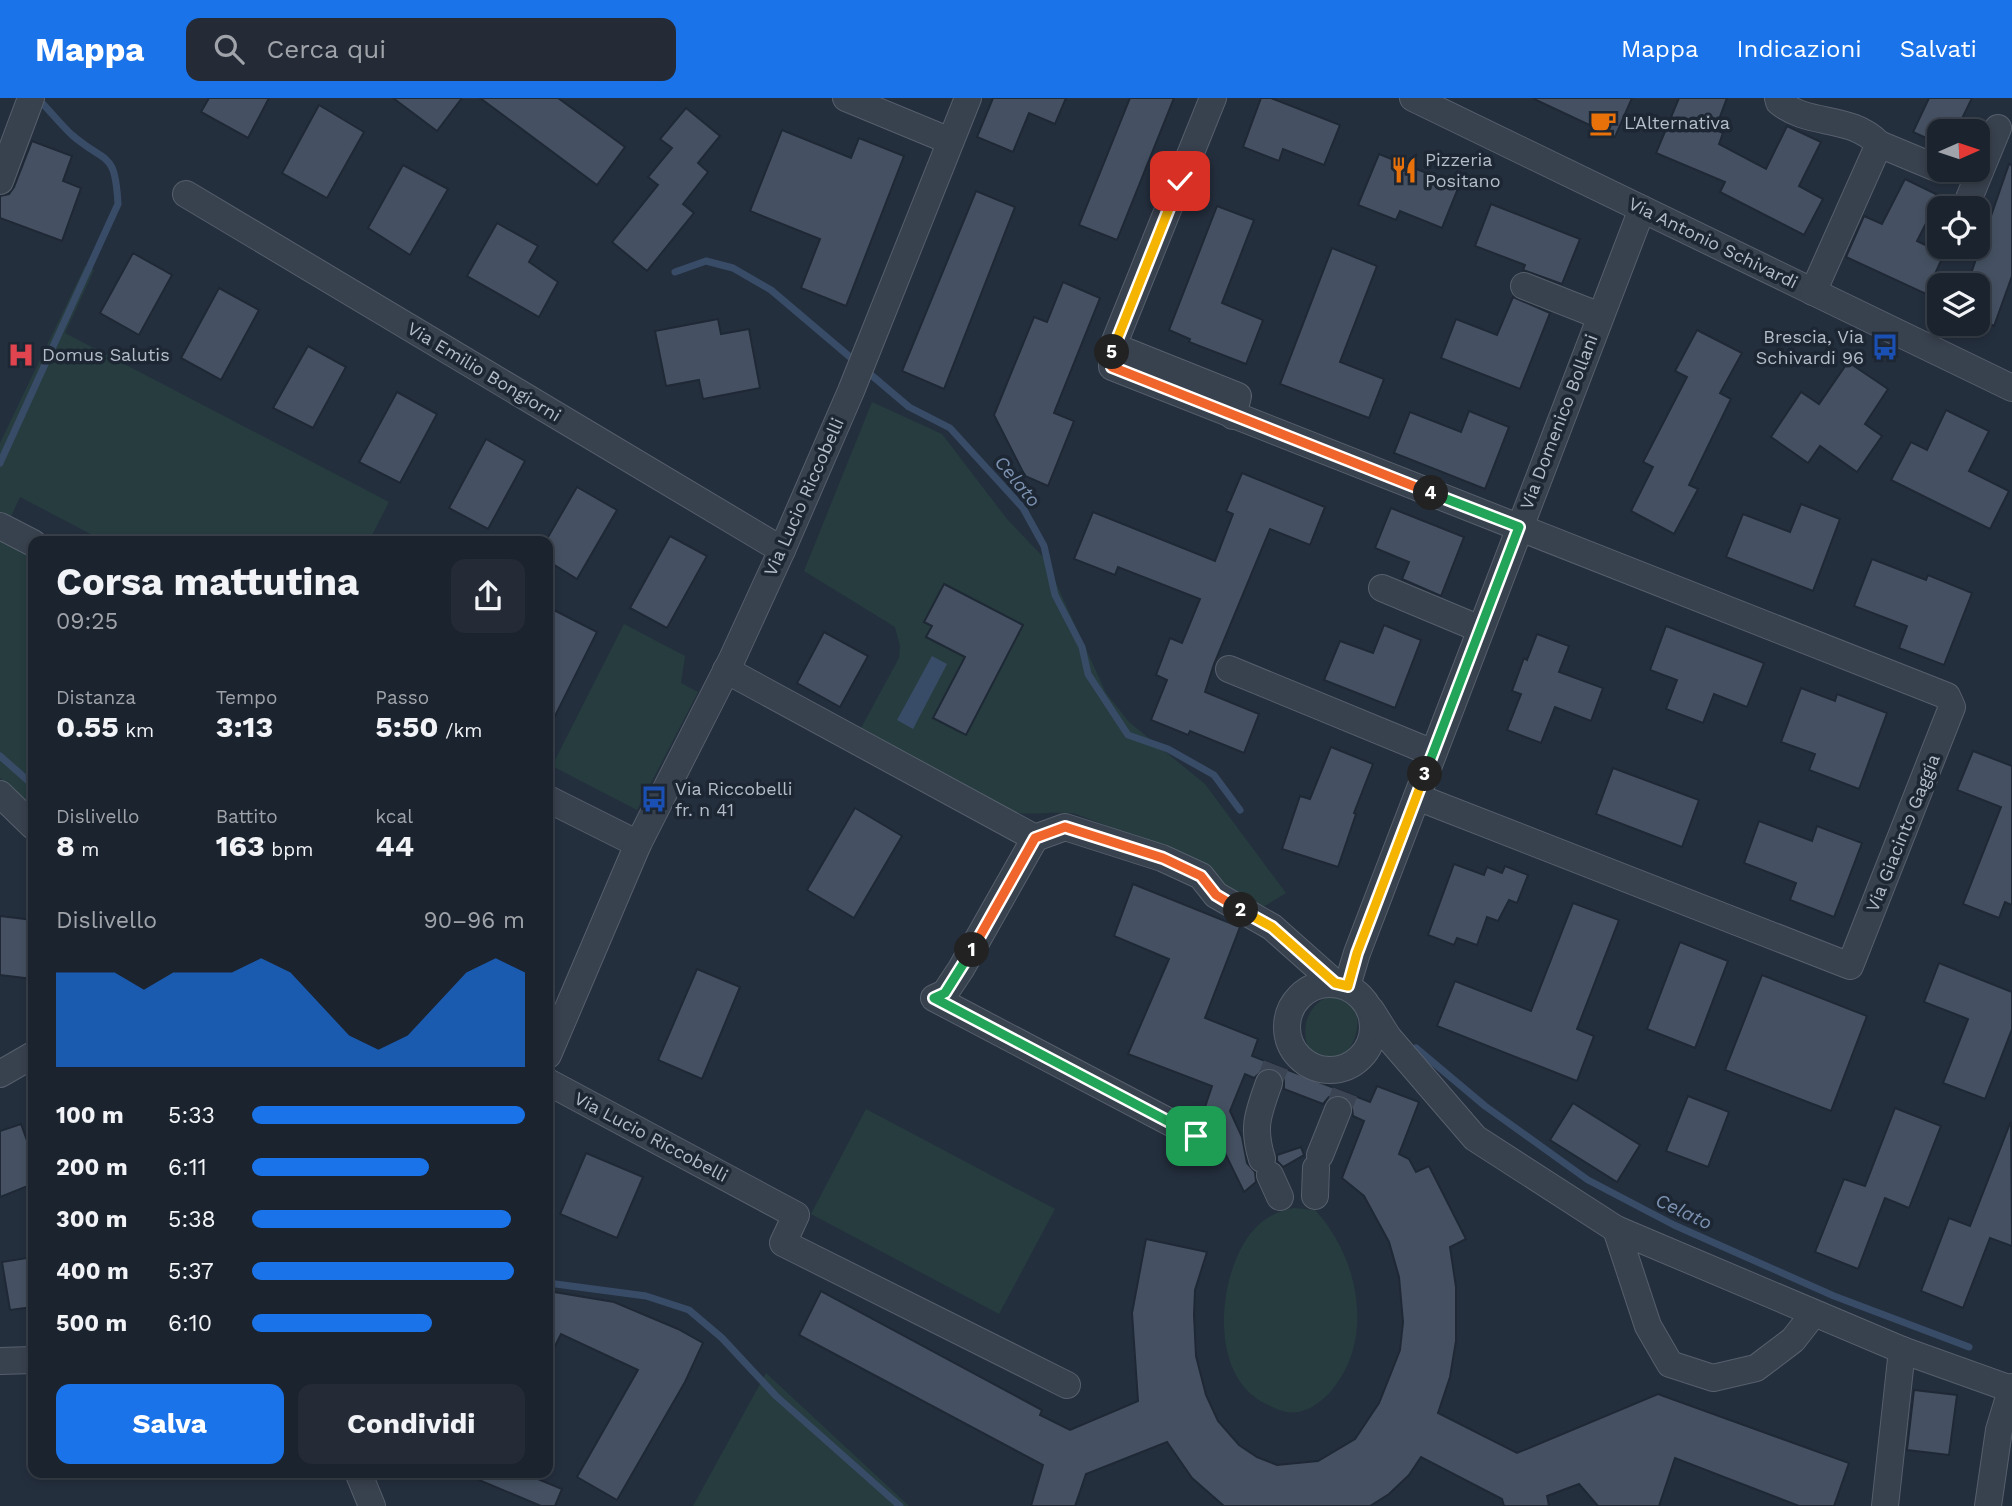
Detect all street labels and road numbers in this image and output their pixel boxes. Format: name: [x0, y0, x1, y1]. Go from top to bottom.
street label: Via Antonio Schivardi: [1625, 192, 1801, 293]
street label: Via Emilio Bongiorni: [404, 317, 565, 426]
street label: Via Domenico Bollani: [1515, 331, 1602, 513]
street label: Via Lucio Riccobelli: [759, 414, 848, 579]
street label: Via Giacinto Gaggia: [1861, 751, 1944, 915]
street label: Via Lucio Riccobelli: [571, 1087, 732, 1186]

